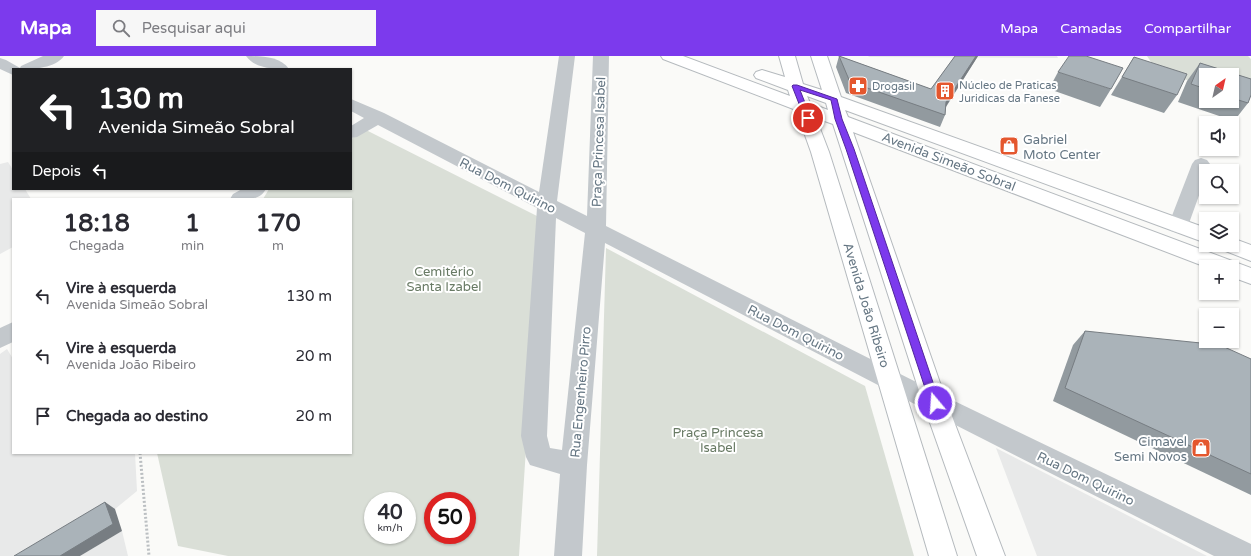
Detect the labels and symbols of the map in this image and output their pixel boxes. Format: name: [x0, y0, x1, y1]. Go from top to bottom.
north arrow: [1199, 68, 1239, 108]
pharmacy icon: Drogasil: [847, 75, 869, 97]
street label: Praça Princesa Isabel: [589, 77, 609, 207]
place label: Núcleo de Praticas Juridicas da Fanese: [959, 79, 1060, 105]
place label: Drogasil: [872, 80, 915, 93]
building icon: Núcleo de Praticas Juridicas da Fanese: [934, 80, 956, 102]
pin: [791, 101, 825, 135]
street label: Avenida Simeão Sobral: [879, 129, 1018, 195]
place label: Gabriel Moto Center: [1023, 132, 1101, 163]
shop icon: Gabriel Moto Center: [998, 135, 1020, 157]
street label: Rua Dom Quirino: [457, 155, 559, 217]
street label: Avenida João Ribeiro: [839, 241, 893, 370]
park label: Cemitério Santa Izabel: [406, 264, 482, 295]
street label: Rua Dom Quirino: [745, 302, 847, 364]
street label: Rua Engenheiro Pirro: [567, 326, 595, 458]
position arrow: [914, 382, 956, 424]
park label: Praça Princesa Isabel: [672, 425, 764, 456]
place label: Cimavel Semi Novos: [1114, 434, 1187, 465]
shop icon: Cimavel Semi Novos: [1190, 437, 1212, 459]
street label: Rua Dom Quirino: [1034, 448, 1137, 509]
speed limit sign: 50: [424, 492, 476, 544]

